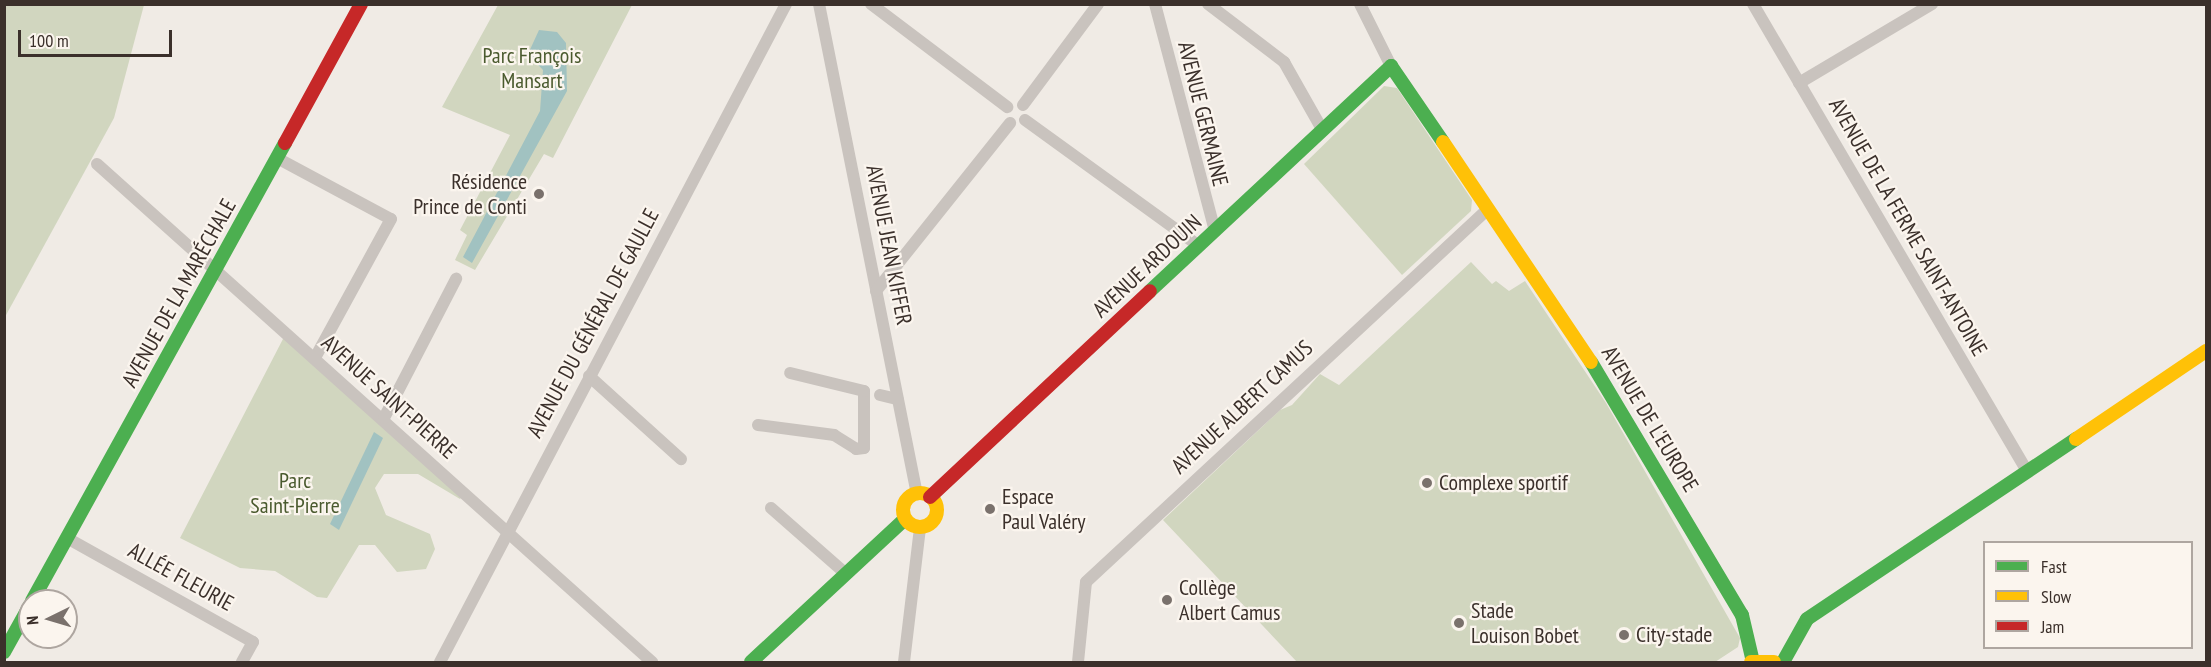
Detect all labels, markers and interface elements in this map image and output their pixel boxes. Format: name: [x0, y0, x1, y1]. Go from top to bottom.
scale bar: [21, 18, 176, 56]
text: 100 m: [29, 29, 69, 52]
street label: AVENUE GERMAINE: [1172, 39, 1234, 189]
park label: Parc François Mansart: [482, 42, 582, 94]
street label: AVENUE DE LA FERME SAINT-ANTOINE: [1823, 93, 1993, 361]
street label: AVENUE JEAN KIFFER: [861, 163, 917, 327]
place label: Résidence Prince de Conti: [413, 168, 527, 220]
marker: Résidence Prince de Conti: [532, 187, 546, 201]
street label: AVENUE DE LA MARÉCHALE: [116, 194, 242, 392]
street label: AVENUE DU GÉNÉRAL DE GAULLE: [521, 204, 665, 442]
street label: AVENUE ARDOUIN: [1087, 209, 1207, 323]
street label: AVENUE SAINT-PIERRE: [316, 330, 462, 464]
street label: AVENUE ALBERT CAMUS: [1165, 334, 1319, 480]
street label: AVENUE DE L'EUROPE: [1596, 341, 1704, 497]
park label: Parc Saint-Pierre: [250, 467, 340, 518]
place label: Complexe sportif: [1439, 470, 1568, 496]
marker: Complexe sportif: [1420, 476, 1434, 490]
place label: Espace Paul Valéry: [1002, 483, 1086, 534]
marker: Espace Paul Valéry: [983, 502, 997, 516]
street label: ALLÉE FLEURIE: [124, 537, 238, 617]
legend: [1983, 541, 2193, 649]
text: Fast: [2041, 555, 2067, 578]
place label: Collège Albert Camus: [1179, 574, 1280, 626]
text: Slow: [2041, 585, 2071, 608]
north arrow: [18, 589, 78, 649]
marker: Collège Albert Camus: [1160, 593, 1174, 607]
place label: Stade Louison Bobet: [1471, 597, 1579, 648]
text: N: [22, 615, 42, 626]
text: Jam: [2041, 615, 2064, 638]
marker: Stade Louison Bobet: [1452, 616, 1466, 630]
place label: City-stade: [1636, 622, 1712, 648]
marker: City-stade: [1617, 628, 1631, 642]

